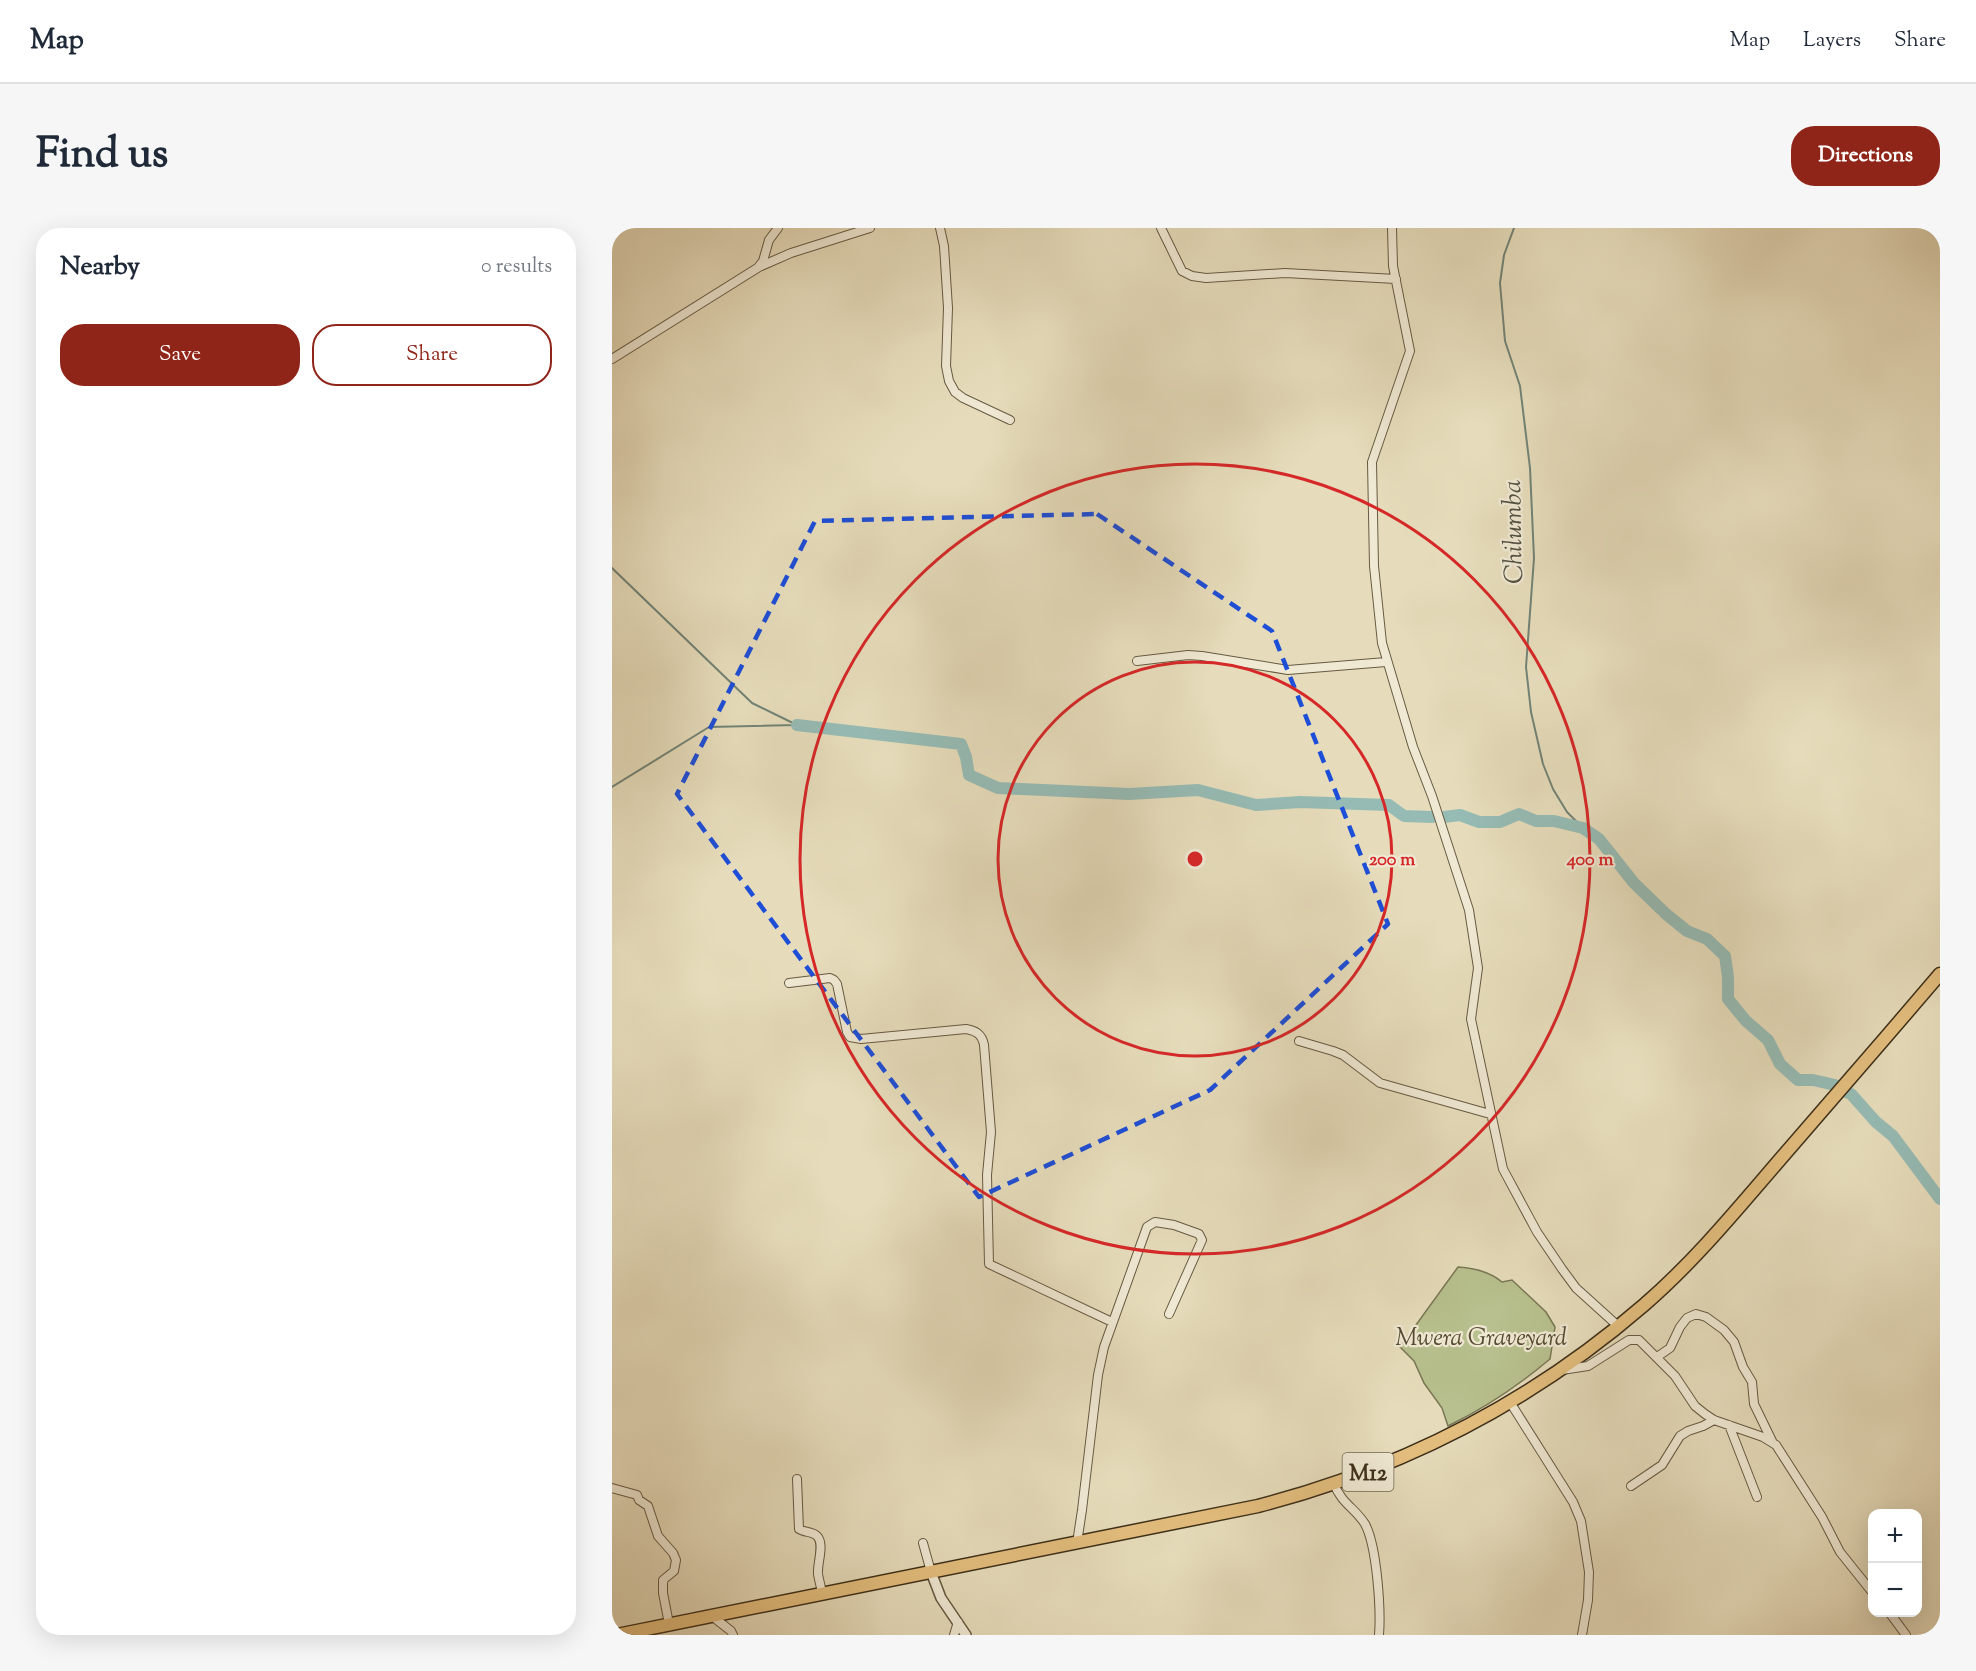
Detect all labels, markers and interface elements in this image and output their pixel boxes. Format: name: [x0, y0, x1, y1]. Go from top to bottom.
text: Map: [30, 21, 84, 61]
text: Map: [1730, 26, 1770, 56]
text: Layers: [1803, 26, 1861, 56]
text: Share: [1894, 26, 1946, 56]
text: Find us: [36, 126, 168, 186]
button: Directions: [1791, 126, 1940, 186]
text: Nearby: [60, 249, 140, 286]
text: 0 results: [481, 253, 552, 282]
button: Save: [60, 324, 300, 386]
button: Share: [312, 324, 552, 386]
water label: Chilumba: [1495, 480, 1534, 584]
text: 200 m: [1369, 848, 1415, 874]
text: 400 m: [1566, 848, 1613, 874]
centre of rings: [1185, 849, 1205, 869]
park label: Mwera Graveyard: [1395, 1322, 1567, 1356]
road number: M12: [1342, 1453, 1394, 1491]
map controls: [1868, 1509, 1922, 1617]
button: +: [1868, 1509, 1922, 1563]
button: −: [1868, 1563, 1922, 1617]

